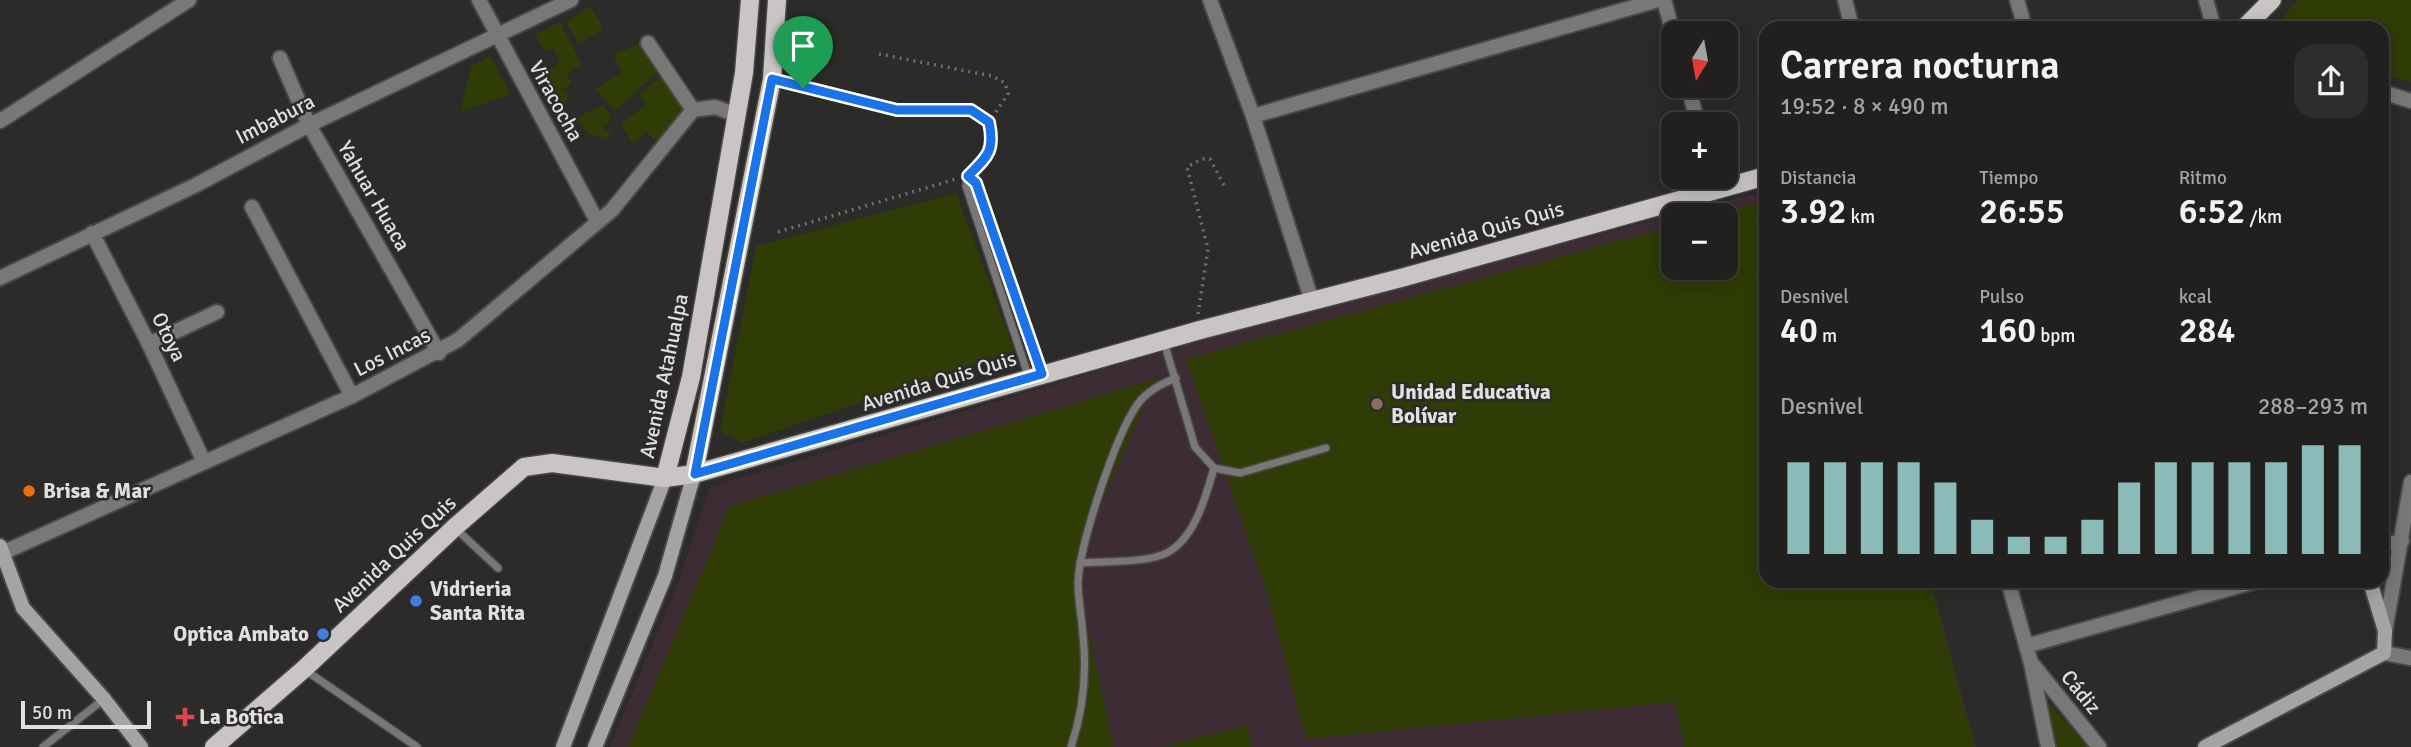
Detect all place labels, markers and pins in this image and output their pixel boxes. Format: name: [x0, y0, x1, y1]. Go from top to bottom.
pin: [773, 16, 833, 88]
place label: Unidad Educativa Bolívar: [1391, 379, 1551, 429]
marker: Unidad Educativa Bolívar: [1369, 396, 1385, 412]
place label: Brisa & Mar: [43, 478, 151, 504]
marker: Brisa & Mar: [21, 483, 37, 499]
place label: Vidrieria Santa Rita: [430, 576, 525, 626]
marker: Vidrieria Santa Rita: [408, 593, 424, 609]
place label: Optica Ambato: [173, 621, 309, 647]
marker: Optica Ambato: [315, 626, 331, 642]
place label: La Botica: [199, 704, 284, 730]
marker: La Botica: [177, 709, 193, 725]

